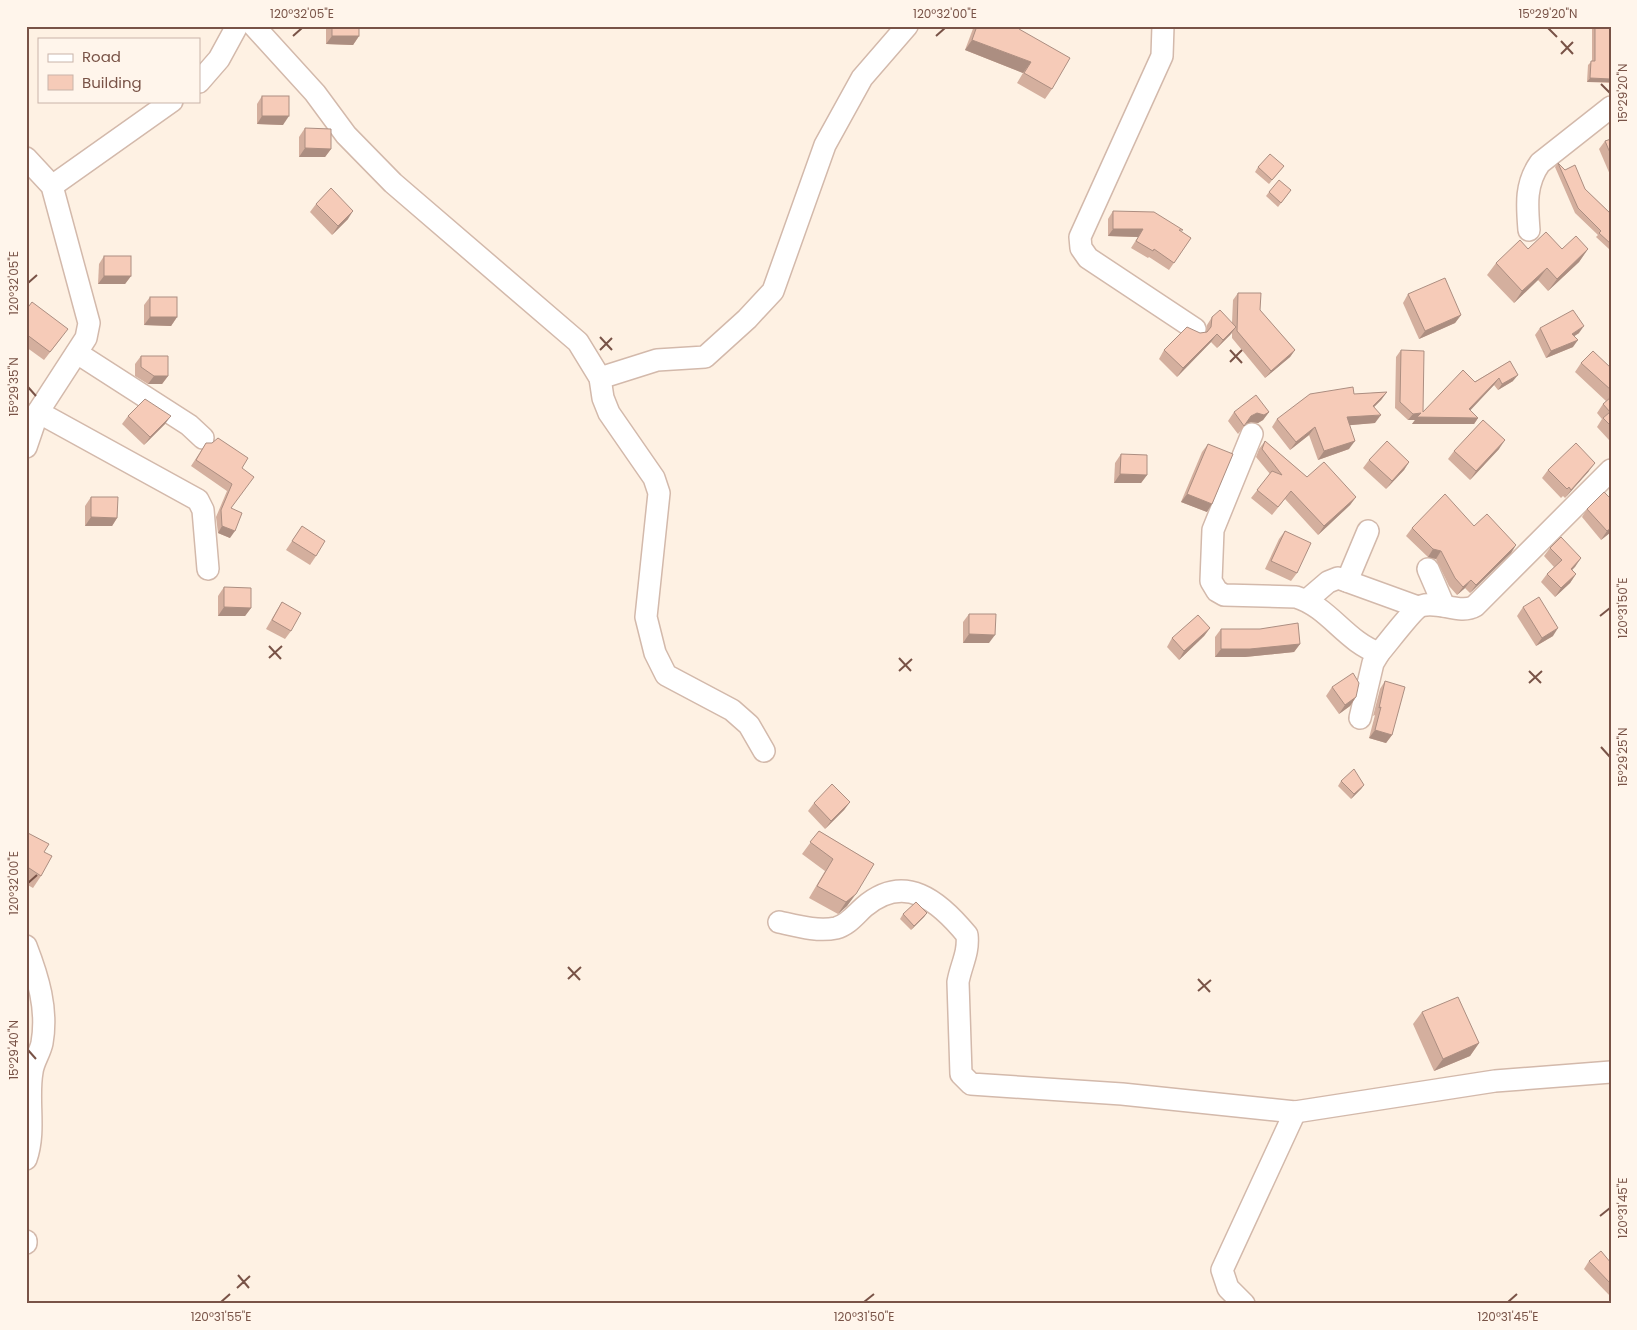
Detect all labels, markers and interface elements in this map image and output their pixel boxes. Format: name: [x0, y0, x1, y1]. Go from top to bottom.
text: 120°32'05"E: [270, 5, 334, 22]
text: 120°32'00"E: [913, 5, 977, 22]
text: 15°29'20"N: [1518, 5, 1578, 22]
legend: [38, 38, 200, 102]
text: Road: [82, 46, 121, 67]
text: 15°29'20"N: [1614, 63, 1631, 123]
text: Building: [82, 72, 142, 93]
text: 120°32'05"E: [5, 251, 22, 315]
text: 15°29'35"N: [5, 357, 22, 417]
text: 120°31'50"E: [1614, 578, 1631, 638]
text: 15°29'25"N: [1614, 727, 1631, 787]
text: 120°32'00"E: [5, 851, 22, 915]
text: 15°29'40"N: [5, 1020, 22, 1080]
text: 120°31'45"E: [1614, 1178, 1631, 1238]
text: 120°31'55"E: [191, 1308, 251, 1325]
text: 120°31'50"E: [834, 1308, 894, 1325]
text: 120°31'45"E: [1478, 1308, 1538, 1325]

